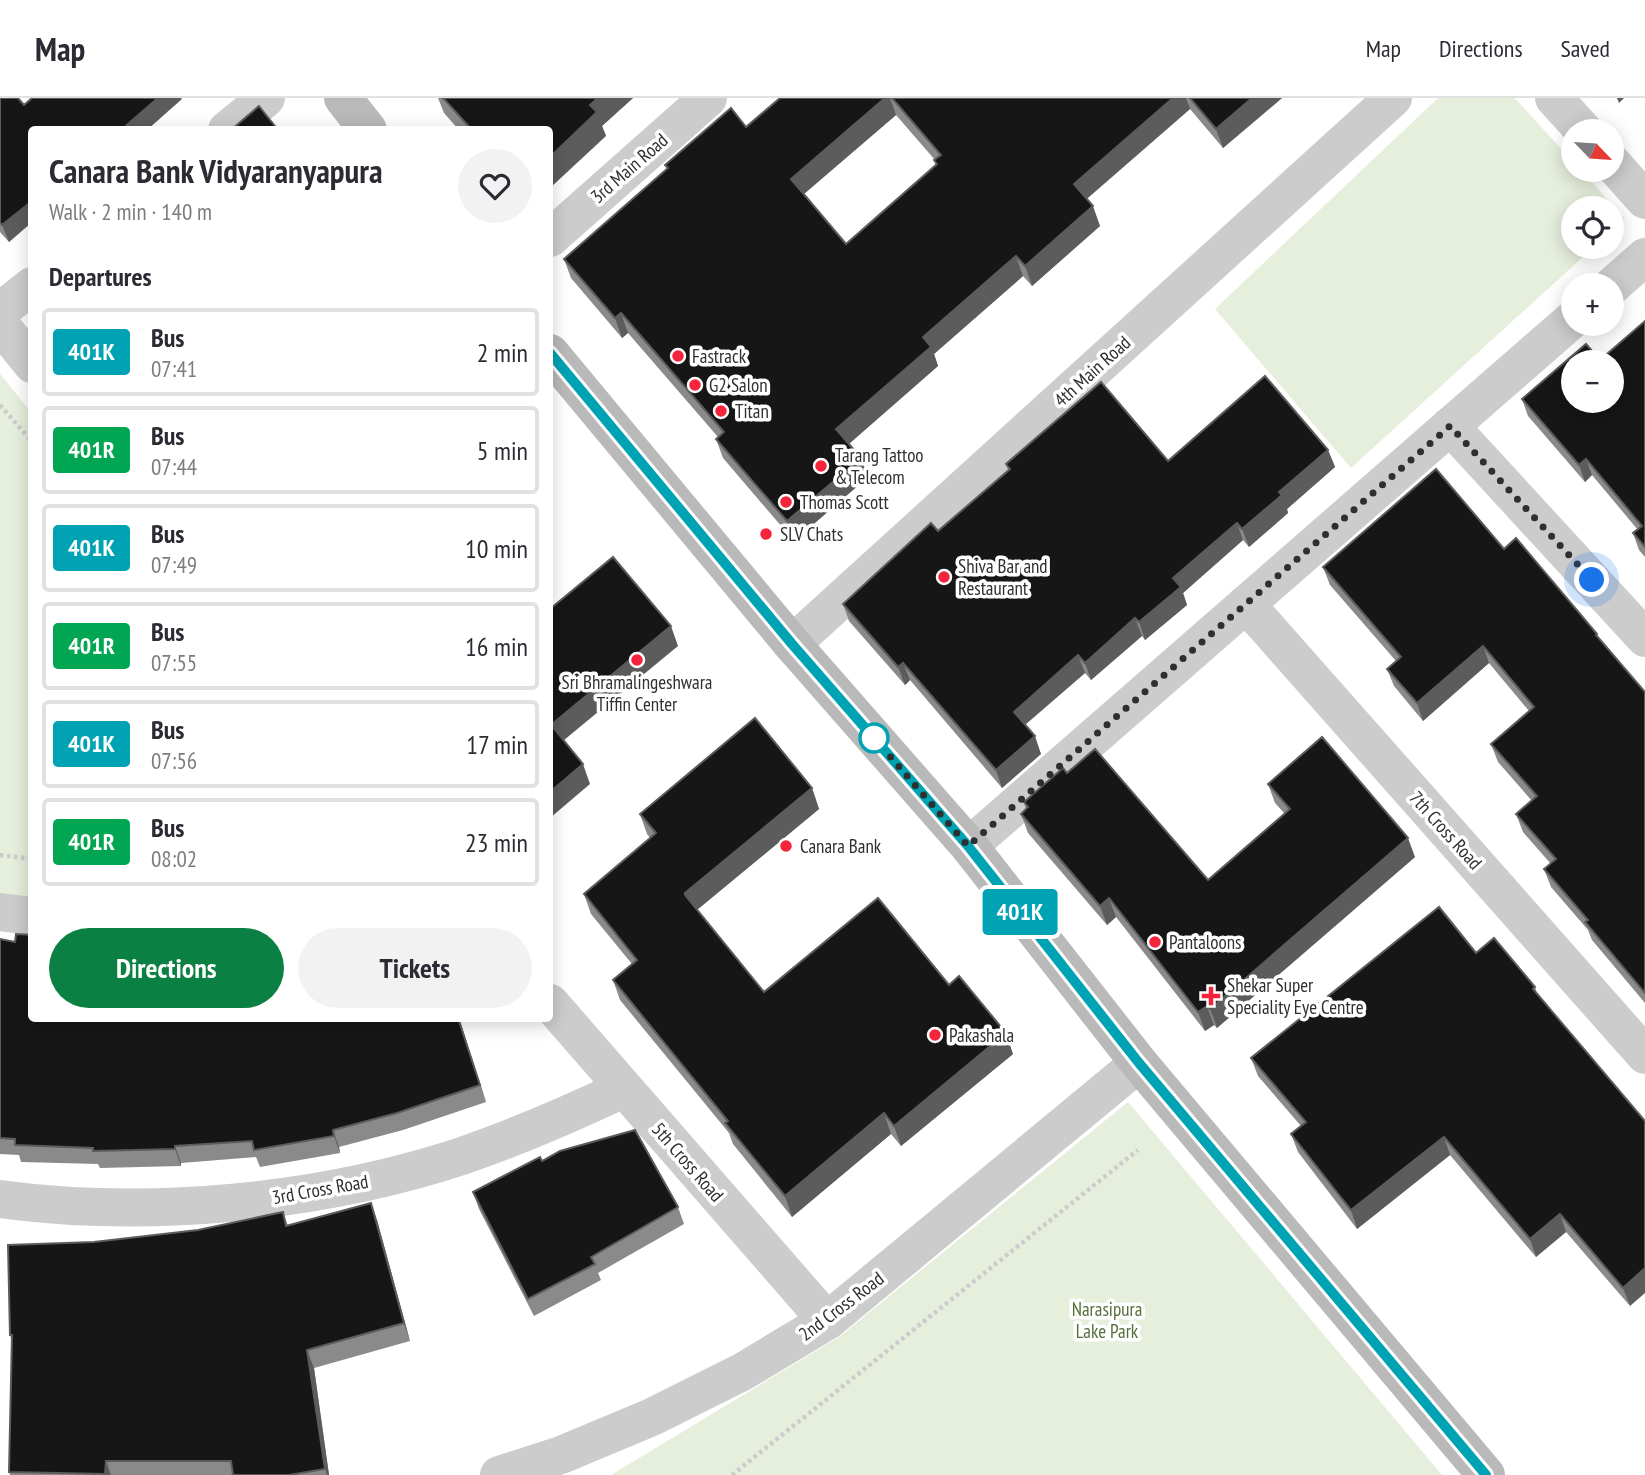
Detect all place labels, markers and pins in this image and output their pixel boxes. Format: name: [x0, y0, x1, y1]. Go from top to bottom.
place label: Fastrack: [692, 344, 747, 368]
marker: Fastrack: [670, 348, 686, 364]
place label: G2 Salon: [709, 373, 768, 397]
marker: G2 Salon: [687, 377, 703, 393]
place label: Titan: [735, 399, 769, 423]
marker: Titan: [713, 403, 729, 419]
place label: Tarang Tattoo & Telecom: [835, 443, 924, 489]
marker: Tarang Tattoo & Telecom: [813, 458, 829, 474]
place label: Thomas Scott: [800, 490, 889, 514]
marker: Thomas Scott: [778, 494, 794, 510]
place label: SLV Chats: [780, 522, 843, 546]
marker: SLV Chats: [758, 526, 774, 542]
place label: Shiva Bar and Restaurant: [958, 554, 1048, 600]
marker: Shiva Bar and Restaurant: [936, 569, 952, 585]
marker: Sri Bhramalingeshwara Tiffin Center: [629, 652, 645, 668]
place label: Sri Bhramalingeshwara Tiffin Center: [562, 670, 712, 716]
unlabelled marker: [859, 723, 889, 753]
place label: Canara Bank: [800, 834, 882, 858]
marker: Canara Bank: [778, 838, 794, 854]
place label: Pantaloons: [1169, 930, 1241, 954]
marker: Pantaloons: [1147, 934, 1163, 950]
place label: Shekar Super Speciality Eye Centre: [1227, 973, 1364, 1019]
marker: Shekar Super Speciality Eye Centre: [1201, 986, 1221, 1006]
place label: Pakashala: [949, 1023, 1014, 1047]
marker: Pakashala: [927, 1027, 943, 1043]

